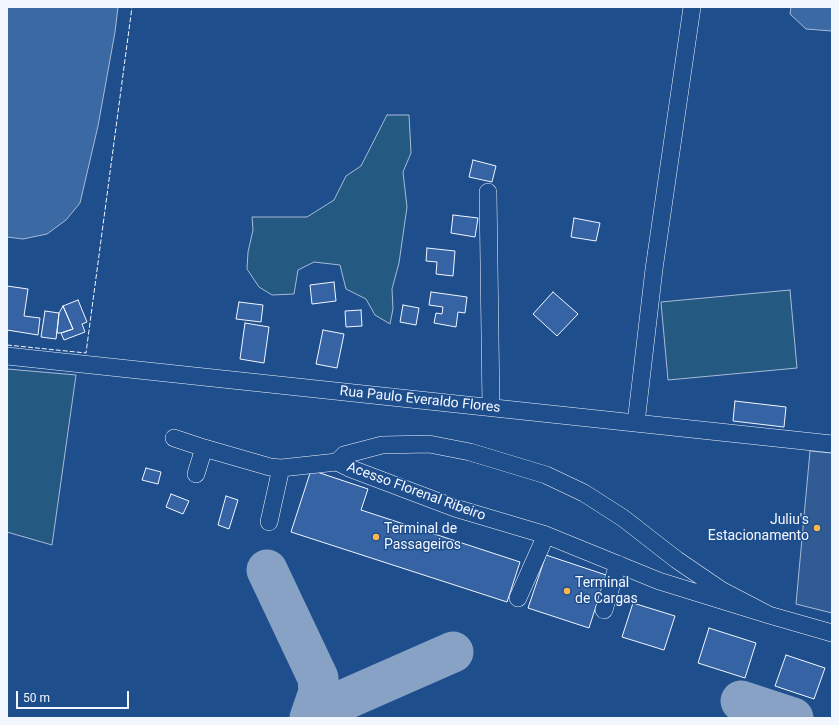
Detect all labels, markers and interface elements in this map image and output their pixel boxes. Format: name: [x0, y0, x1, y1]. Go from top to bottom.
street label: Rua Paulo Everaldo Flores: [339, 383, 501, 417]
street label: Acesso Florenal Ribeiro: [344, 459, 488, 525]
place label: Juliu's Estacionamento: [708, 512, 809, 544]
place label: Terminal de Passageiros: [384, 521, 461, 554]
marker: Juliu's Estacionamento: [812, 523, 822, 533]
marker: Terminal de Passageiros: [371, 532, 381, 542]
place label: Terminal de Cargas: [575, 575, 638, 608]
marker: Terminal de Cargas: [562, 586, 572, 596]
scale bar: [18, 683, 131, 709]
text: 50 m: [23, 691, 50, 705]

